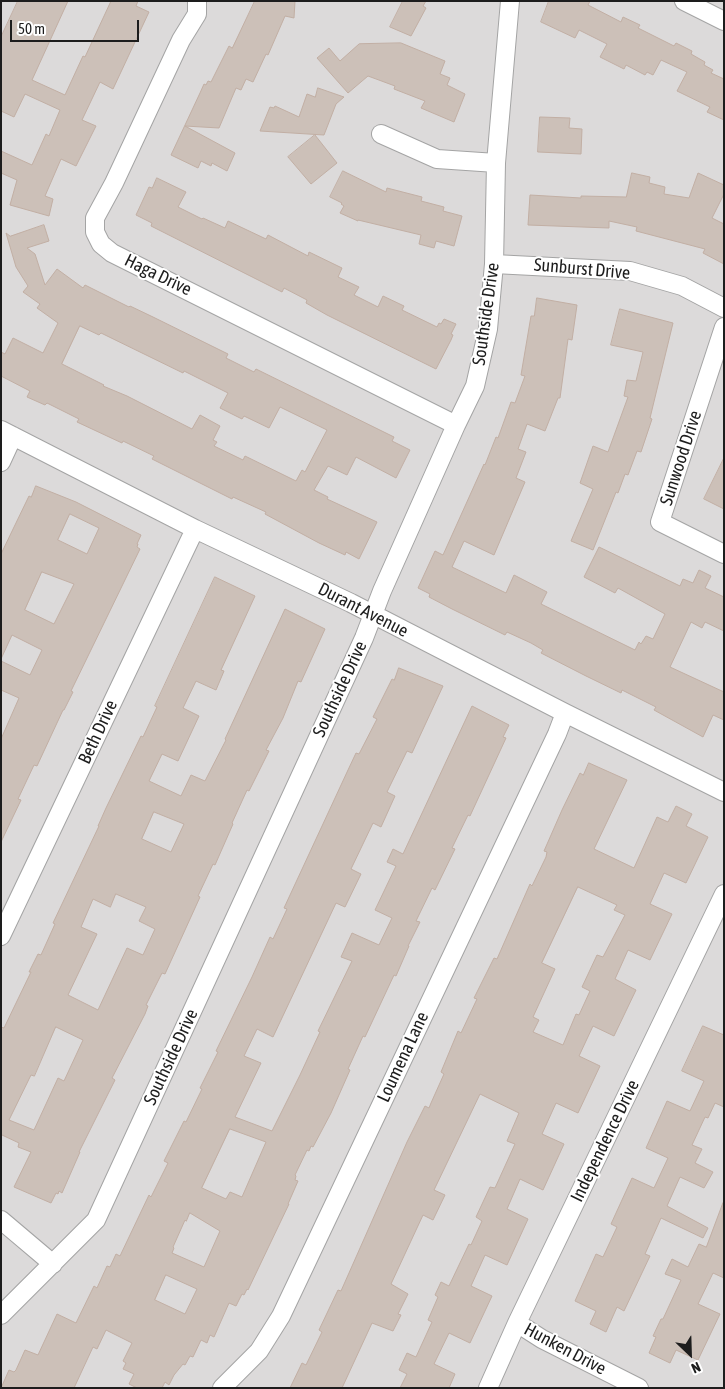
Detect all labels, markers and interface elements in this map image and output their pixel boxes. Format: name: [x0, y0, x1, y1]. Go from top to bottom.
scale bar: [12, 10, 141, 42]
text: 50 m: [18, 20, 45, 37]
street label: Haga Drive: [121, 250, 195, 300]
street label: Sunburst Drive: [533, 254, 631, 284]
street label: Southside Drive: [468, 261, 504, 367]
street label: Sunwood Drive: [656, 408, 706, 508]
street label: Durant Avenue: [314, 578, 412, 642]
street label: Southside Drive: [308, 638, 372, 740]
street label: Beth Drive: [74, 697, 122, 767]
street label: Southside Drive: [139, 1006, 203, 1108]
street label: Loumena Lane: [373, 1008, 433, 1106]
street label: Independence Drive: [566, 1076, 644, 1206]
street label: Hunken Drive: [520, 1318, 610, 1380]
north arrow: [665, 1329, 715, 1379]
text: N: [689, 1359, 703, 1377]

